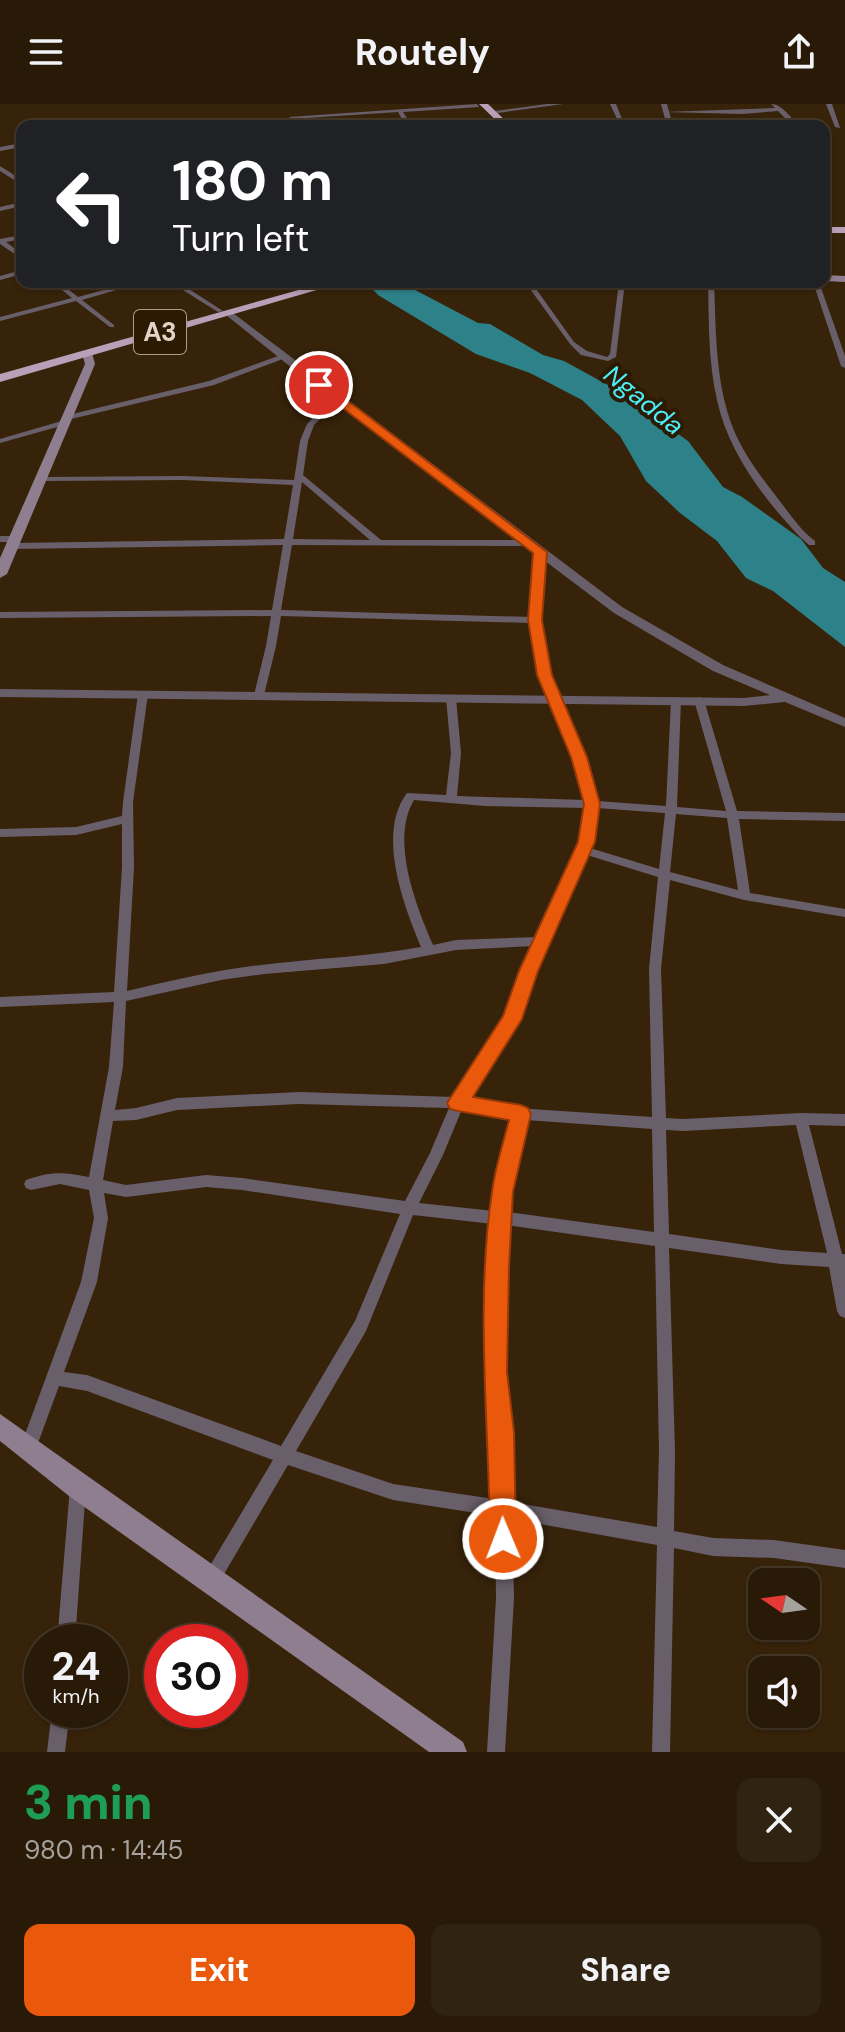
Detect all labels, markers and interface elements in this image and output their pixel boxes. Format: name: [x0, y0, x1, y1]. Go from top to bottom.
text: Routely: [355, 29, 490, 76]
icon: menu: [24, 30, 68, 74]
icon: share: [777, 30, 821, 74]
text: 180 m: [172, 144, 333, 217]
icon: left: [40, 152, 144, 256]
text: Turn left: [172, 215, 309, 262]
road number: A3: [134, 310, 186, 354]
pin: [285, 351, 353, 419]
water label: Ngadda: [597, 357, 691, 443]
icon: arrive: [297, 363, 341, 407]
position arrow: [461, 1497, 545, 1581]
north arrow: [748, 1568, 820, 1640]
map controls: [748, 1568, 820, 1728]
speed limit sign: 30: [144, 1624, 248, 1728]
text: 24: [52, 1640, 100, 1692]
button: sound: [748, 1656, 820, 1728]
text: km/h: [52, 1683, 100, 1709]
text: 3 min: [24, 1771, 153, 1834]
button: close: [737, 1778, 821, 1862]
text: 980 m · 14:45: [24, 1833, 183, 1867]
button: Exit: [24, 1924, 415, 2016]
button: Share: [431, 1924, 821, 2016]

